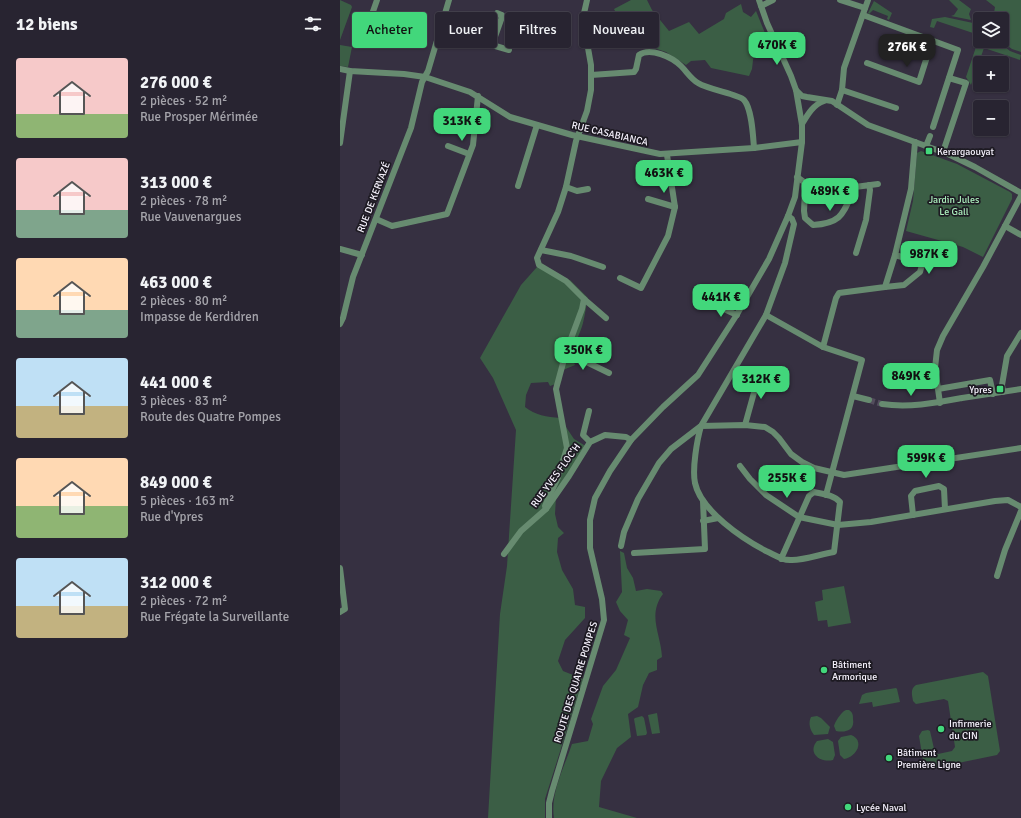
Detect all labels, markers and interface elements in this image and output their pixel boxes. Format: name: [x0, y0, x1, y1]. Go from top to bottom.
chip: Acheter: [352, 12, 427, 48]
chip: Louer: [435, 12, 497, 48]
chip: Filtres: [505, 12, 571, 48]
chip: Nouveau: [579, 12, 659, 48]
map controls: [973, 12, 1009, 136]
button: layers: [973, 12, 1009, 48]
icon: filters: [302, 13, 324, 35]
text: 12 biens: [16, 14, 78, 35]
pin: 470K €: [744, 32, 810, 66]
pin: 276K €: [874, 34, 940, 68]
text: 470K €: [757, 37, 797, 53]
text: 276K €: [887, 39, 927, 55]
button: +: [973, 56, 1009, 92]
text: 276 000 €: [140, 72, 212, 93]
icon: home: [48, 74, 96, 122]
text: 2 pièces · 52 m²: [140, 93, 227, 109]
button: −: [973, 100, 1009, 136]
pin: 313K €: [429, 108, 495, 142]
text: Rue Prosper Mérimée: [140, 109, 258, 125]
text: 313K €: [442, 113, 482, 129]
street label: RUE CASABIANCA: [570, 119, 649, 149]
marker: Kerargaouyat: [924, 146, 934, 156]
place label: Kerargaouyat: [937, 146, 995, 158]
street label: RUE DE KERVAZÉ: [354, 160, 393, 234]
pin: 463K €: [631, 160, 697, 194]
text: 463K €: [644, 165, 684, 181]
text: 313 000 €: [140, 172, 212, 193]
icon: home: [48, 174, 96, 222]
pin: 489K €: [797, 178, 863, 212]
text: 489K €: [810, 183, 850, 199]
text: 2 pièces · 78 m²: [140, 193, 227, 209]
park label: Jardin Jules Le Gall: [929, 194, 980, 218]
text: Rue Vauvenargues: [140, 209, 241, 225]
pin: 987K €: [896, 241, 962, 275]
text: 987K €: [909, 246, 949, 262]
text: 463 000 €: [140, 272, 212, 293]
icon: home: [48, 274, 96, 322]
pin: 441K €: [688, 284, 754, 318]
text: 441K €: [701, 289, 741, 305]
text: 2 pièces · 80 m²: [140, 293, 227, 309]
text: Impasse de Kerdidren: [140, 309, 259, 325]
pin: 350K €: [550, 337, 616, 371]
text: 350K €: [563, 342, 603, 358]
pin: 849K €: [878, 363, 944, 397]
pin: 312K €: [728, 366, 794, 400]
text: 849K €: [891, 368, 931, 384]
text: 312K €: [741, 371, 781, 387]
text: 441 000 €: [140, 372, 212, 393]
icon: home: [48, 374, 96, 422]
place label: Ypres: [969, 384, 993, 396]
marker: Ypres: [995, 384, 1005, 394]
text: 3 pièces · 83 m²: [140, 393, 227, 409]
text: Route des Quatre Pompes: [140, 409, 281, 425]
street label: RUE YVES FLOC'H: [529, 441, 583, 510]
pin: 599K €: [893, 445, 959, 479]
text: 599K €: [906, 450, 946, 466]
pin: 255K €: [754, 465, 820, 499]
text: 255K €: [767, 470, 807, 486]
text: 849 000 €: [140, 472, 212, 493]
icon: home: [48, 474, 96, 522]
text: 5 pièces · 163 m²: [140, 493, 234, 509]
text: Rue d'Ypres: [140, 509, 203, 525]
text: 312 000 €: [140, 572, 212, 593]
icon: home: [48, 574, 96, 622]
text: 2 pièces · 72 m²: [140, 593, 227, 609]
text: Rue Frégate la Surveillante: [140, 609, 289, 625]
street label: ROUTE DES QUATRE POMPES: [552, 620, 600, 744]
place label: Bâtiment Armorique: [832, 659, 877, 683]
marker: Bâtiment Armorique: [819, 665, 829, 675]
place label: Infirmerie du CIN: [949, 718, 991, 742]
marker: Infirmerie du CIN: [936, 724, 946, 734]
place label: Bâtiment Première Ligne: [897, 747, 961, 771]
marker: Bâtiment Première Ligne: [884, 753, 894, 763]
marker: Lycée Naval: [843, 802, 853, 812]
place label: Lycée Naval: [856, 802, 906, 814]

